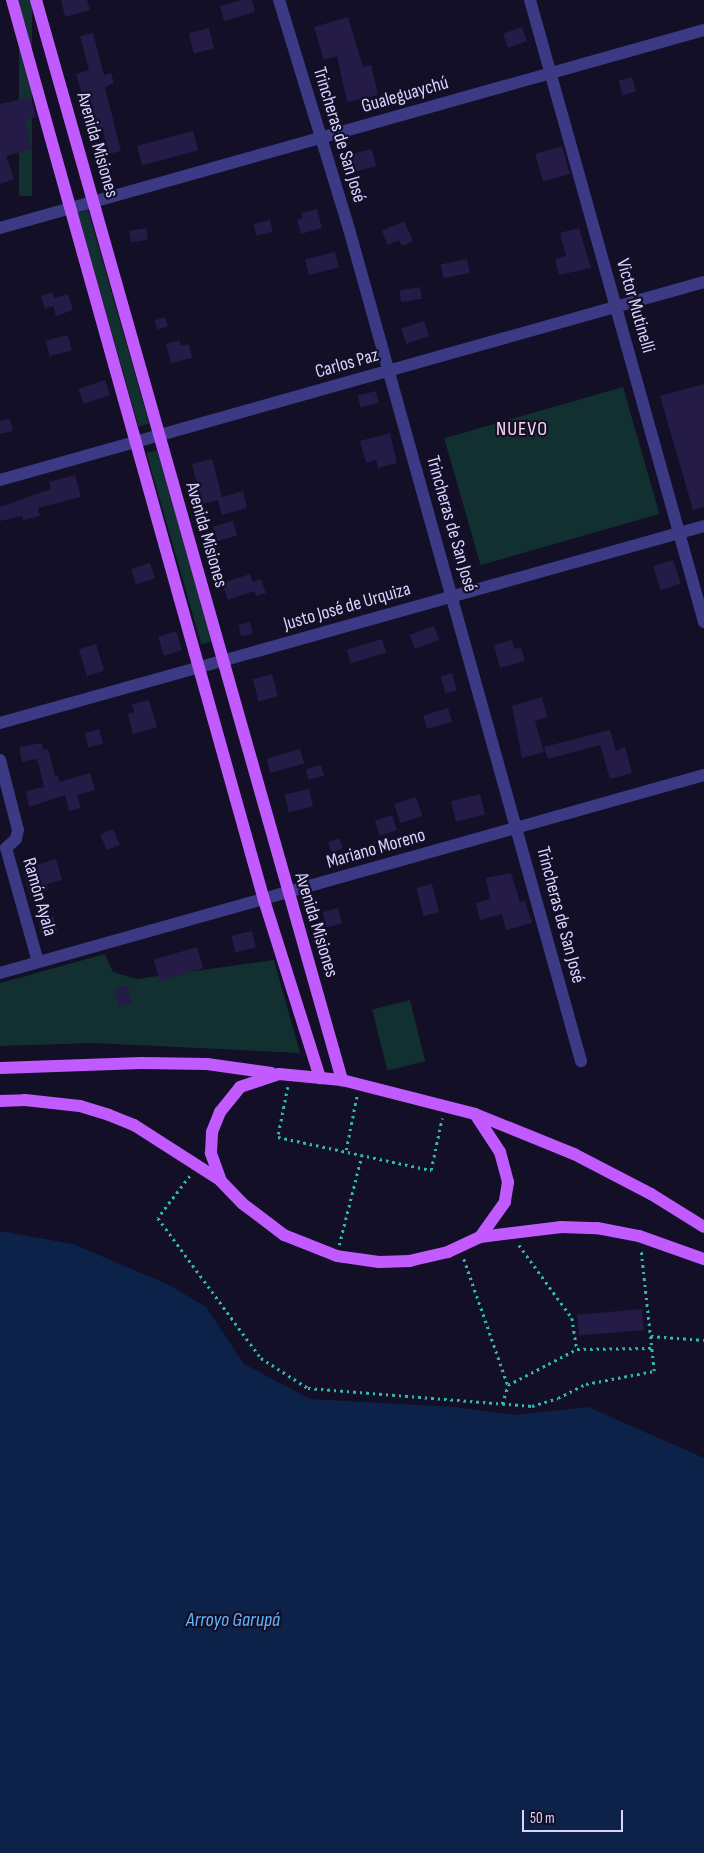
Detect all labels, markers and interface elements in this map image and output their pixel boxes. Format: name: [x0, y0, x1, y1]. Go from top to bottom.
street label: Trincheras de San José: [308, 64, 370, 206]
street label: Gualeguaychú: [359, 72, 451, 118]
street label: Avenida Misiones: [71, 90, 123, 200]
street label: Victor Mutinelli: [611, 256, 659, 356]
street label: Carlos Paz: [313, 344, 381, 384]
district label: NUEVO: [495, 417, 549, 441]
street label: Trincheras de San José: [421, 453, 481, 595]
street label: Avenida Misiones: [180, 480, 232, 590]
street label: Justo José de Urquiza: [281, 578, 413, 636]
street label: Mariano Moreno: [324, 824, 428, 874]
street label: Trincheras de San José: [531, 844, 589, 986]
street label: Ramón Ayala: [17, 855, 61, 939]
street label: Avenida Misiones: [289, 870, 343, 980]
water label: Arroyo Garupá: [186, 1608, 280, 1632]
scale bar: [524, 1800, 625, 1832]
text: 50 m: [530, 1809, 555, 1828]

